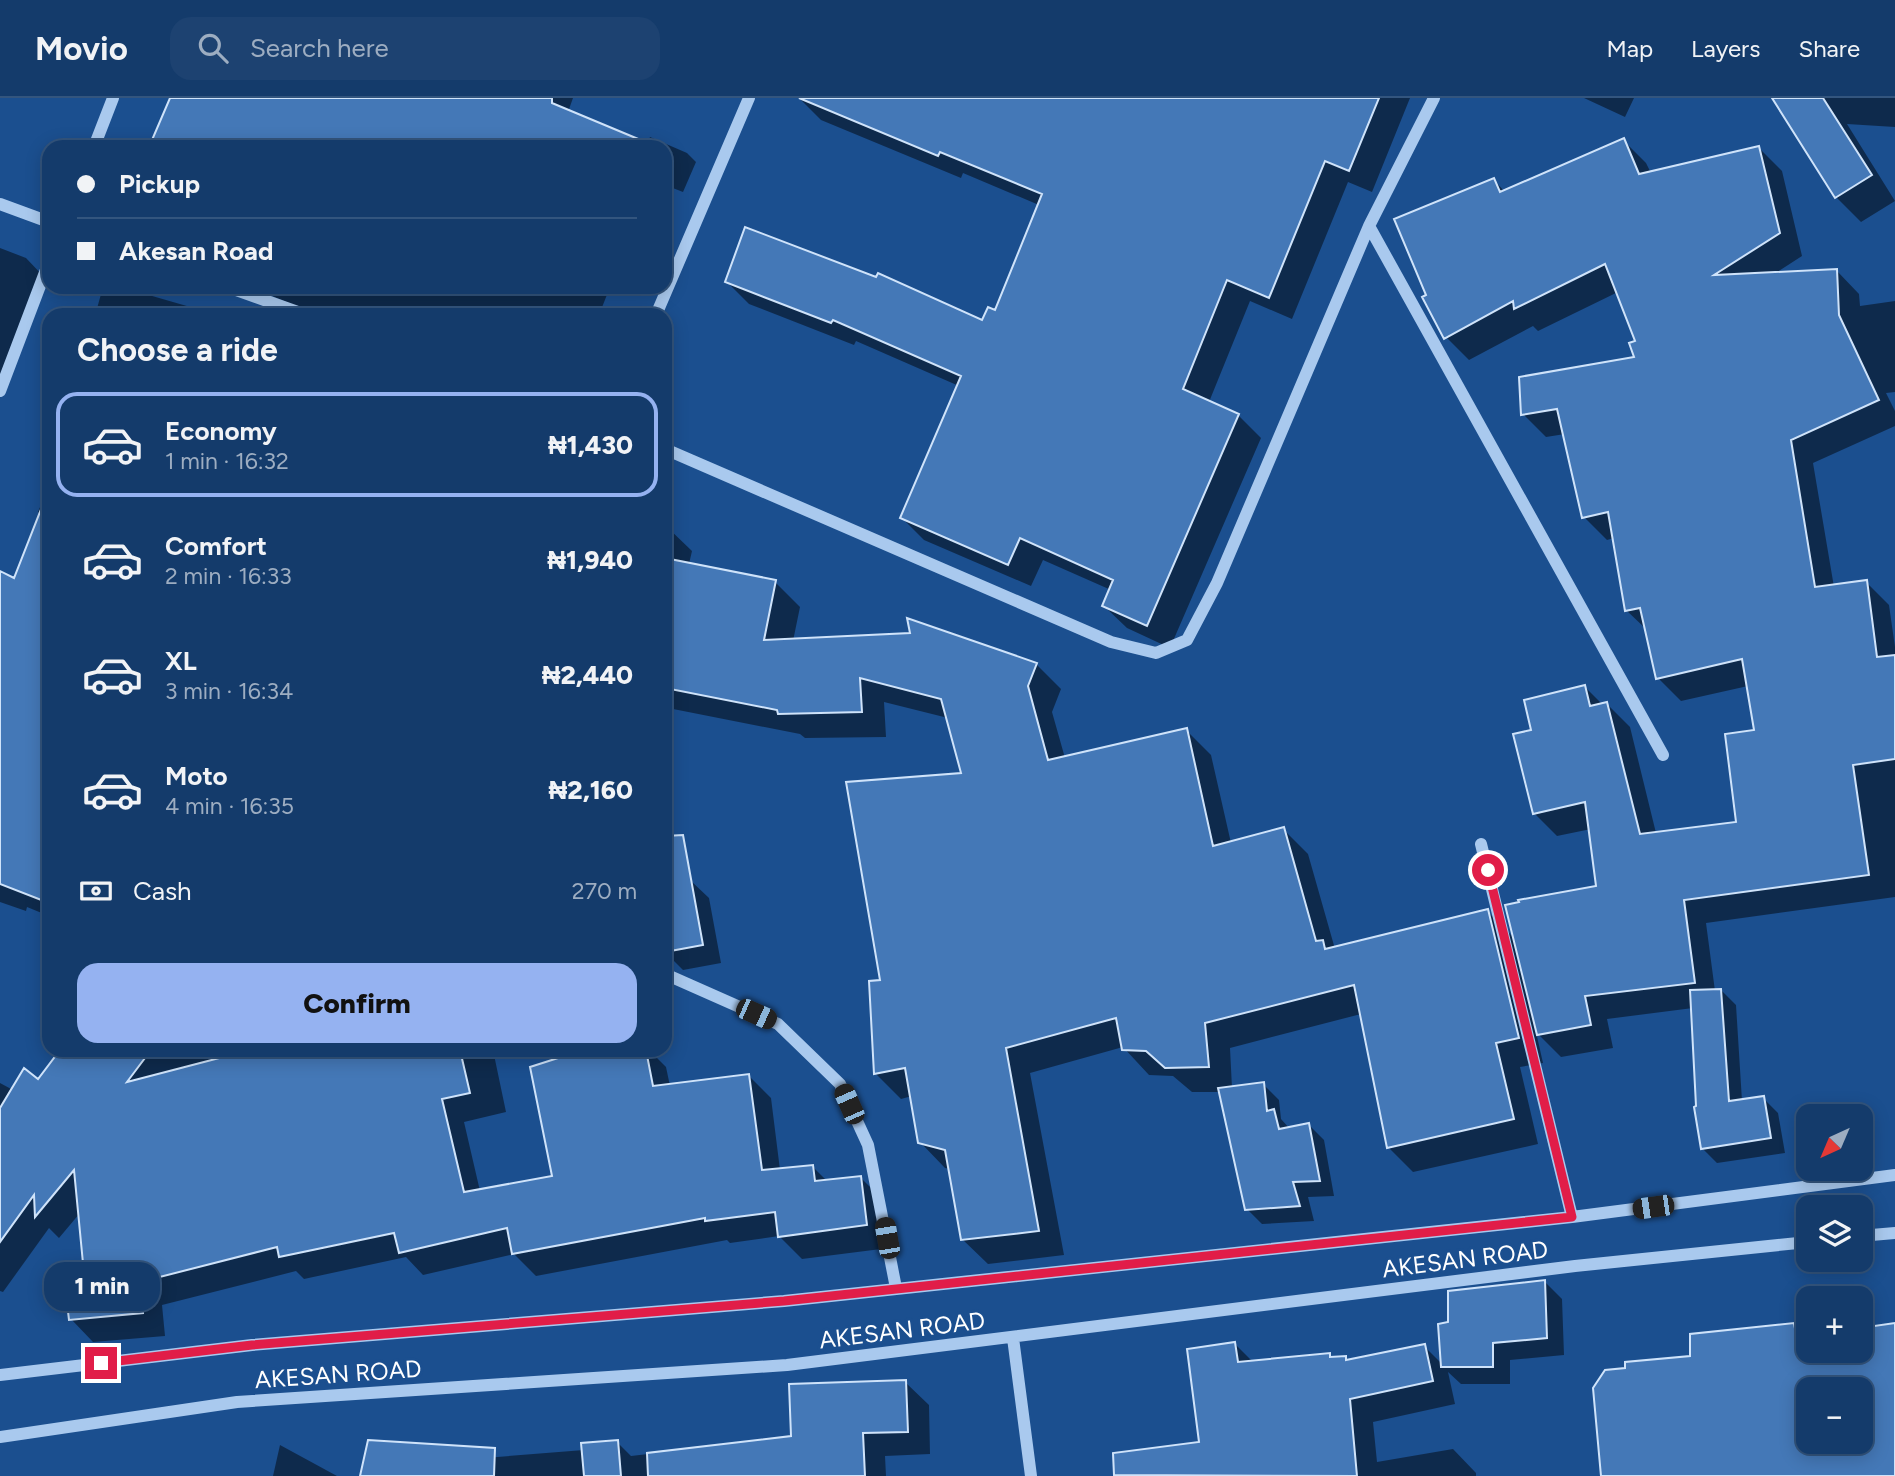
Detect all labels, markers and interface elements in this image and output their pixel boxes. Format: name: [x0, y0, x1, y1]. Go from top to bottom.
search box: [170, 17, 660, 80]
text: Movio: [35, 29, 128, 68]
icon: search: [194, 29, 232, 67]
text: Search here: [250, 32, 389, 64]
text: Map: [1606, 34, 1653, 63]
text: Layers: [1691, 34, 1760, 63]
text: Share: [1798, 34, 1860, 63]
text: Pickup: [119, 168, 200, 200]
text: Akesan Road: [119, 235, 273, 267]
text: Choose a ride: [77, 331, 278, 369]
icon: car: [81, 413, 144, 476]
text: Economy: [165, 415, 277, 447]
text: ₦1,430: [548, 429, 633, 461]
text: 1 min · 16:32: [165, 447, 289, 475]
icon: car: [81, 528, 144, 591]
text: Comfort: [165, 530, 267, 562]
text: ₦1,940: [547, 544, 633, 576]
text: 2 min · 16:33: [165, 562, 292, 590]
icon: car: [81, 643, 144, 706]
text: XL: [165, 645, 197, 677]
text: ₦2,440: [542, 659, 633, 691]
text: 3 min · 16:34: [165, 677, 293, 705]
icon: car: [81, 758, 144, 821]
text: Moto: [165, 760, 228, 792]
text: ₦2,160: [549, 774, 633, 806]
text: 4 min · 16:35: [165, 792, 294, 820]
route start: [1472, 854, 1504, 886]
icon: cash: [77, 872, 115, 910]
text: Cash: [133, 875, 192, 907]
text: 270 m: [572, 877, 637, 905]
button: Confirm: [77, 963, 637, 1043]
car: [733, 996, 780, 1032]
car: [831, 1081, 868, 1127]
north arrow: [1796, 1104, 1872, 1181]
map controls: [1796, 1104, 1873, 1454]
car: [1631, 1194, 1676, 1220]
button: layers: [1796, 1195, 1873, 1272]
car: [874, 1215, 901, 1261]
street label: AKESAN ROAD: [1380, 1234, 1550, 1284]
callout: 1 min: [43, 1262, 159, 1310]
text: 1 min: [75, 1272, 129, 1300]
button: +: [1796, 1286, 1873, 1363]
street label: AKESAN ROAD: [817, 1305, 987, 1355]
route end: [85, 1347, 117, 1379]
street label: AKESAN ROAD: [254, 1354, 422, 1394]
button: −: [1796, 1377, 1873, 1454]

